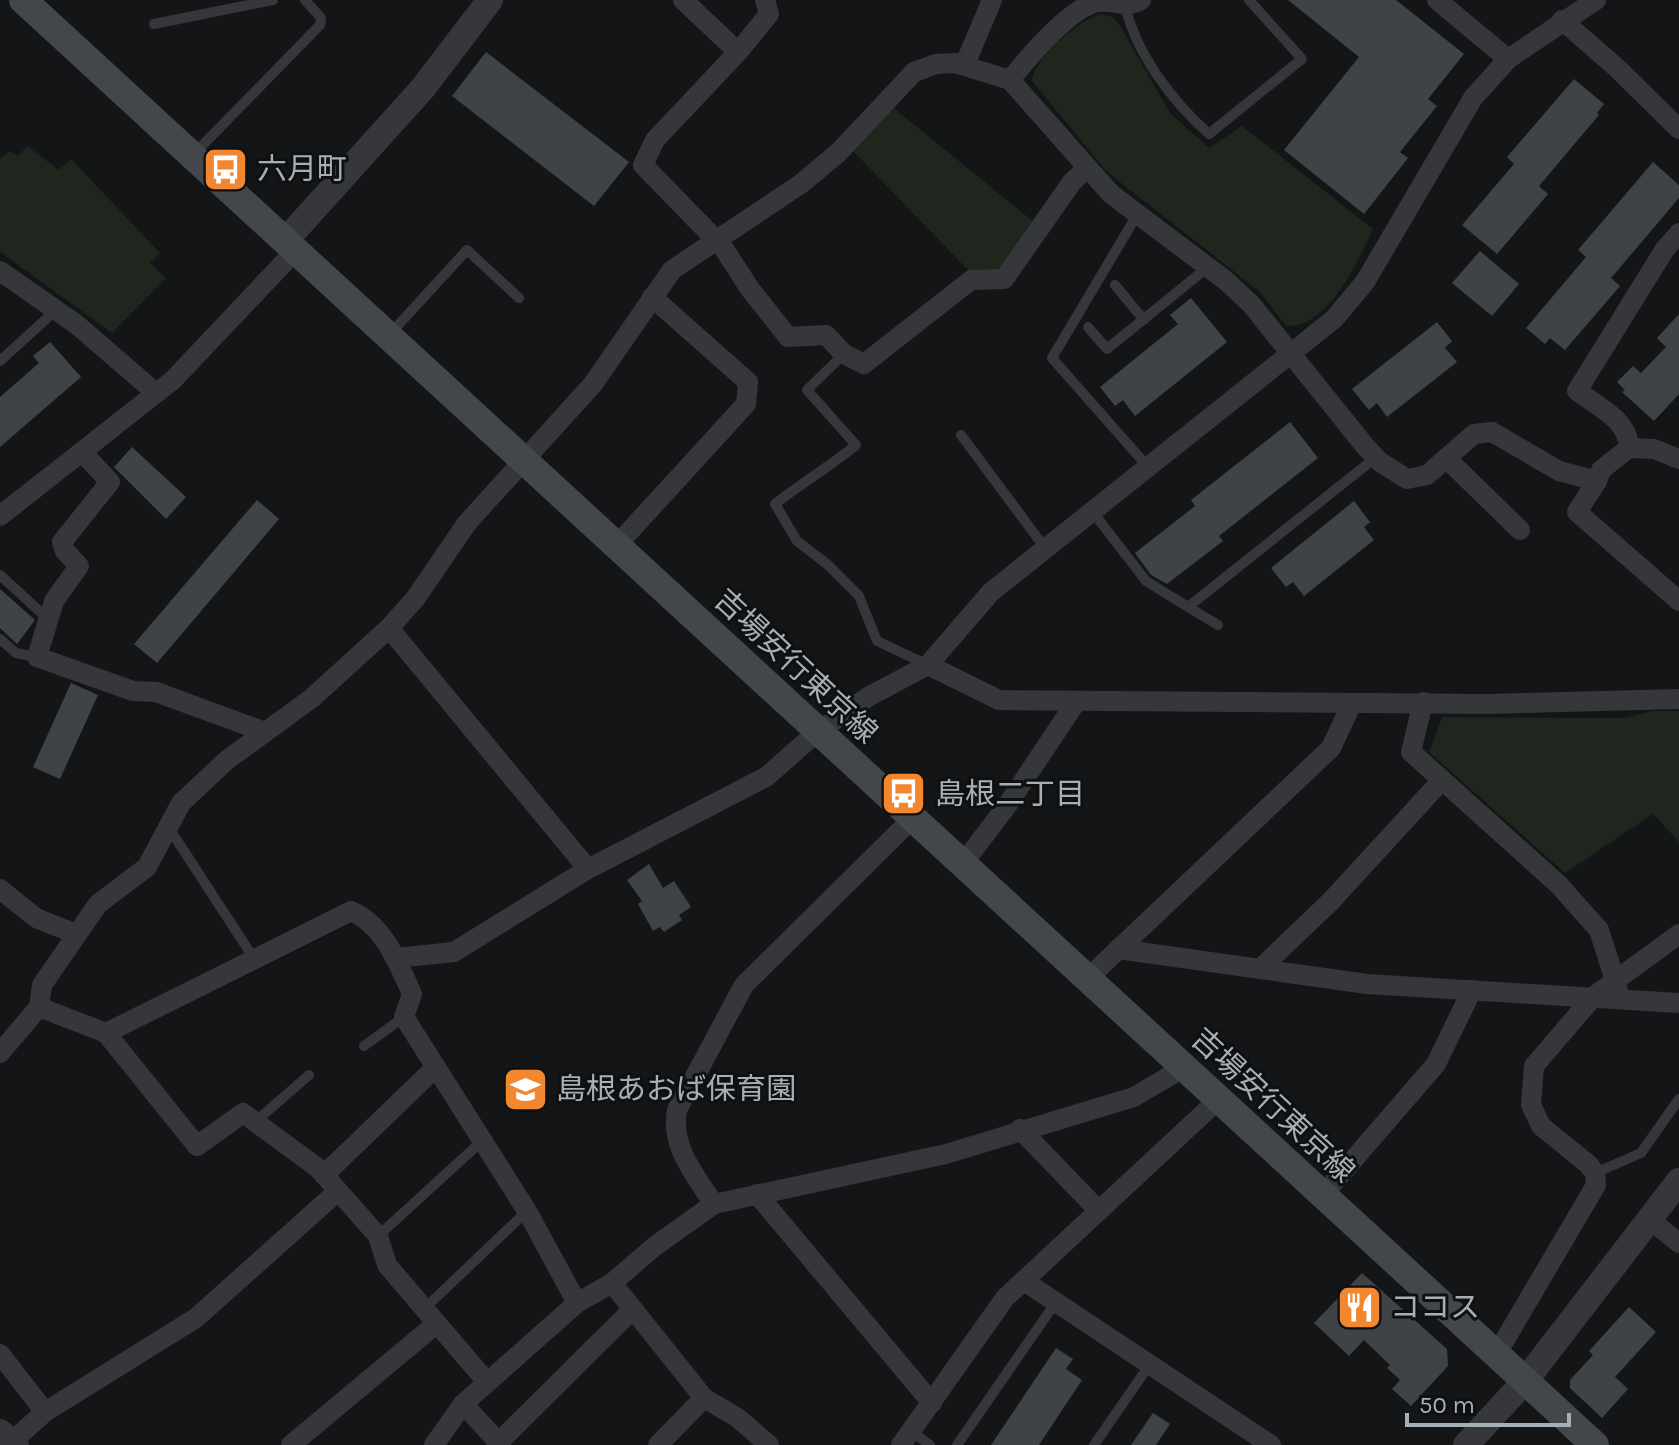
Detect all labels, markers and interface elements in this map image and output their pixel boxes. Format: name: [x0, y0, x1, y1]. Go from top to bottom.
bus stop icon: 六月町: [202, 145, 250, 193]
place label: 六月町: [257, 151, 347, 187]
street label: 吉場安行東京線: [707, 581, 885, 751]
bus stop icon: 島根二丁目: [880, 770, 928, 818]
place label: 島根二丁目: [935, 776, 1085, 812]
street label: 吉場安行東京線: [1184, 1020, 1362, 1190]
school or university icon: 島根あおば保育園: [501, 1065, 549, 1113]
place label: 島根あおば保育園: [556, 1071, 796, 1107]
restaurant icon: ココス: [1335, 1283, 1383, 1331]
place label: ココス: [1390, 1289, 1480, 1325]
scale bar: [1407, 1377, 1569, 1427]
text: 50 m: [1419, 1391, 1475, 1419]

